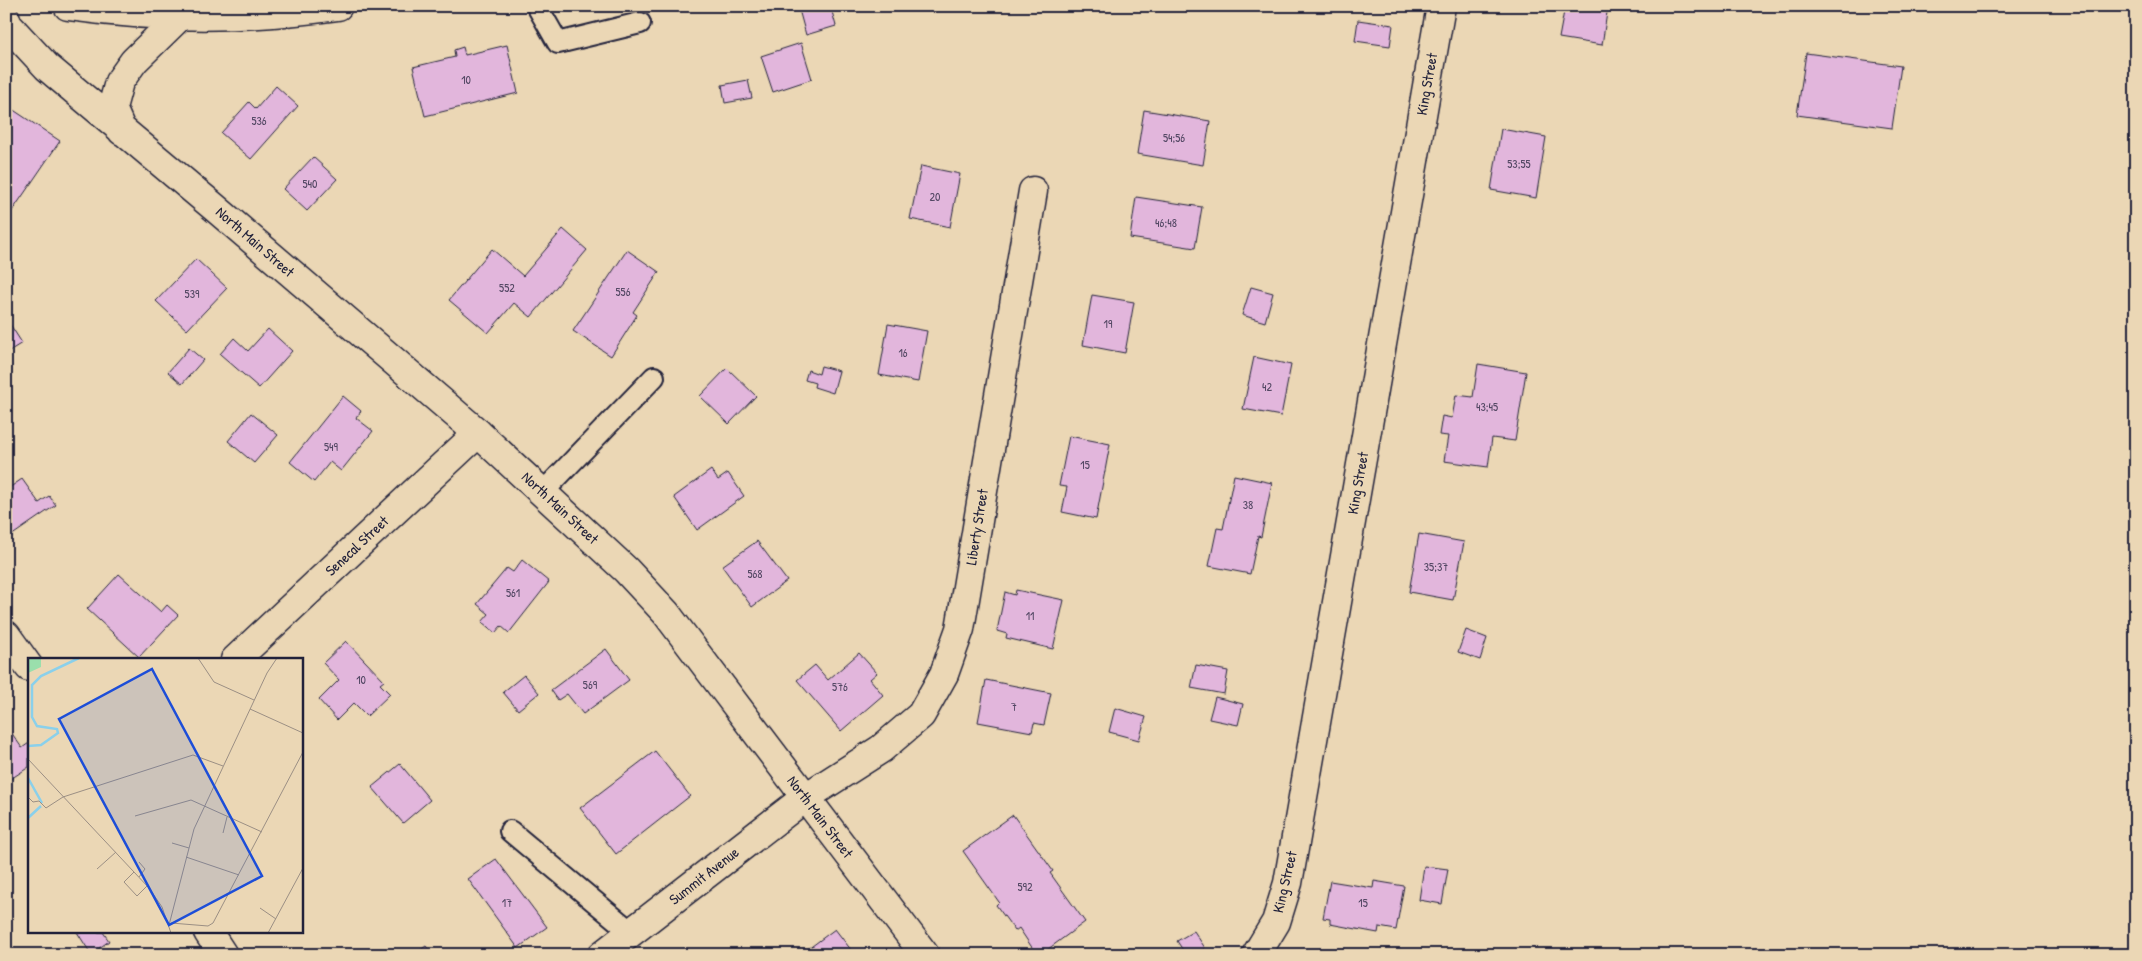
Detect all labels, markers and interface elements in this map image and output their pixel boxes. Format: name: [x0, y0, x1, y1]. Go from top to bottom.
street label: King Street: [1411, 50, 1442, 117]
house number: 10: [461, 71, 471, 88]
house number: 536: [251, 112, 267, 129]
house number: 54;56: [1163, 129, 1185, 146]
house number: 53;55: [1507, 155, 1531, 172]
house number: 540: [303, 175, 317, 192]
house number: 20: [930, 188, 941, 205]
street label: North Main Street: [211, 202, 300, 282]
house number: 46;48: [1155, 214, 1177, 231]
house number: 552: [499, 279, 515, 296]
house number: 556: [616, 283, 631, 300]
house number: 539: [185, 285, 200, 302]
house number: 19: [1104, 315, 1113, 332]
house number: 16: [898, 344, 908, 361]
house number: 42: [1262, 378, 1272, 395]
house number: 43;45: [1476, 398, 1498, 415]
house number: 549: [324, 438, 339, 455]
street label: King Street: [1342, 449, 1373, 516]
house number: 15: [1080, 456, 1090, 473]
street label: North Main Street: [517, 467, 604, 549]
street label: Liberty Street: [960, 487, 993, 566]
house number: 38: [1243, 496, 1253, 513]
street label: Senecal Street: [320, 510, 394, 580]
house number: 35;37: [1424, 558, 1448, 575]
house number: 568: [747, 565, 763, 582]
house number: 561: [506, 584, 520, 601]
house number: 11: [1026, 607, 1034, 624]
inset map: [28, 658, 302, 934]
house number: 10: [356, 671, 366, 688]
house number: 569: [583, 676, 598, 693]
house number: 576: [832, 678, 848, 695]
house number: 7: [1011, 698, 1017, 715]
street label: North Main Street: [783, 771, 859, 863]
street label: Summit Avenue: [664, 842, 743, 910]
street label: King Street: [1267, 848, 1302, 915]
house number: 592: [1017, 878, 1033, 895]
house number: 17: [502, 894, 512, 911]
house number: 15: [1358, 894, 1368, 911]

